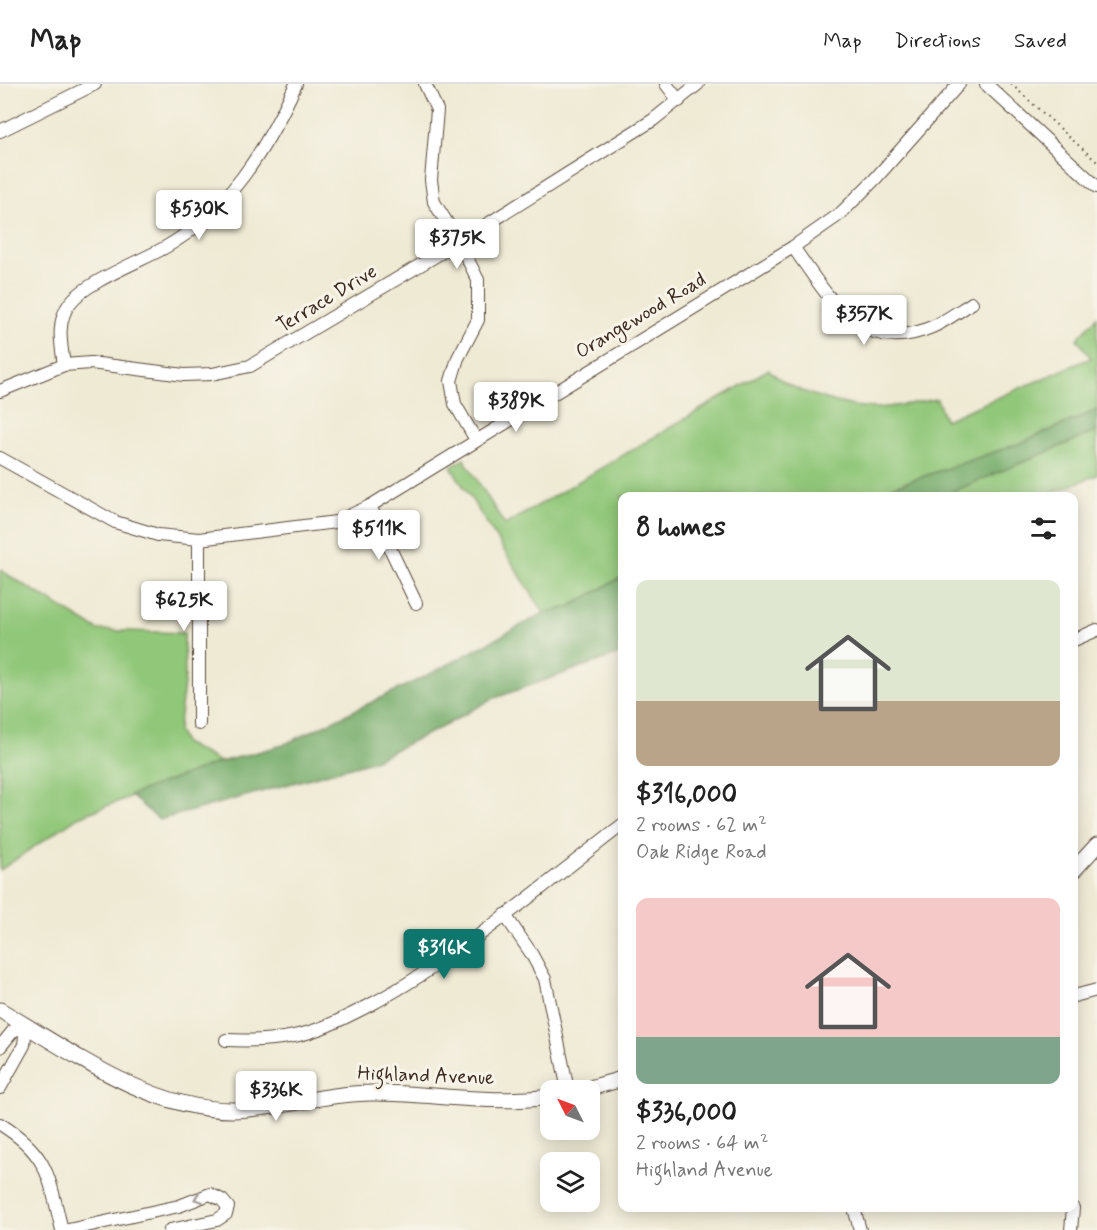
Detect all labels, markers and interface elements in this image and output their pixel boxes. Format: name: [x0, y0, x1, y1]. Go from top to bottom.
text: Map: [30, 23, 81, 60]
text: Map: [823, 27, 862, 55]
text: Directions: [895, 27, 981, 55]
text: Saved: [1014, 27, 1067, 55]
pin: $530K: [157, 190, 241, 241]
text: $530K: [170, 196, 228, 223]
pin: $375K: [415, 219, 499, 270]
text: $375K: [429, 225, 485, 252]
street label: Terrace Drive: [272, 258, 382, 340]
street label: Orangewood Road: [571, 266, 712, 366]
pin: $357K: [822, 295, 906, 346]
text: $357K: [836, 301, 892, 328]
pin: $389K: [474, 382, 558, 433]
text: $389K: [488, 388, 544, 415]
pin: $511K: [337, 510, 421, 561]
text: 8 homes: [636, 511, 726, 545]
icon: filters: [1027, 512, 1060, 545]
text: $511K: [352, 516, 406, 543]
pin: $625K: [142, 581, 226, 632]
text: $625K: [155, 587, 213, 614]
icon: home: [794, 619, 902, 727]
text: $316,000: [636, 778, 737, 812]
text: 2 rooms · 62 m²: [636, 812, 767, 839]
text: Oak Ridge Road: [636, 839, 767, 866]
pin: $316K: [402, 929, 486, 980]
text: $316K: [418, 935, 470, 962]
icon: home: [794, 937, 902, 1045]
street label: Highland Avenue: [357, 1060, 495, 1094]
pin: $336K: [234, 1071, 318, 1122]
text: $336K: [250, 1077, 302, 1104]
north arrow: [540, 1080, 600, 1140]
map controls: [540, 1080, 600, 1212]
text: $336,000: [636, 1096, 737, 1130]
text: 2 rooms · 64 m²: [636, 1130, 769, 1157]
button: layers: [540, 1152, 600, 1212]
text: Highland Avenue: [636, 1157, 773, 1184]
one-way arrow: [193, 1191, 204, 1204]

